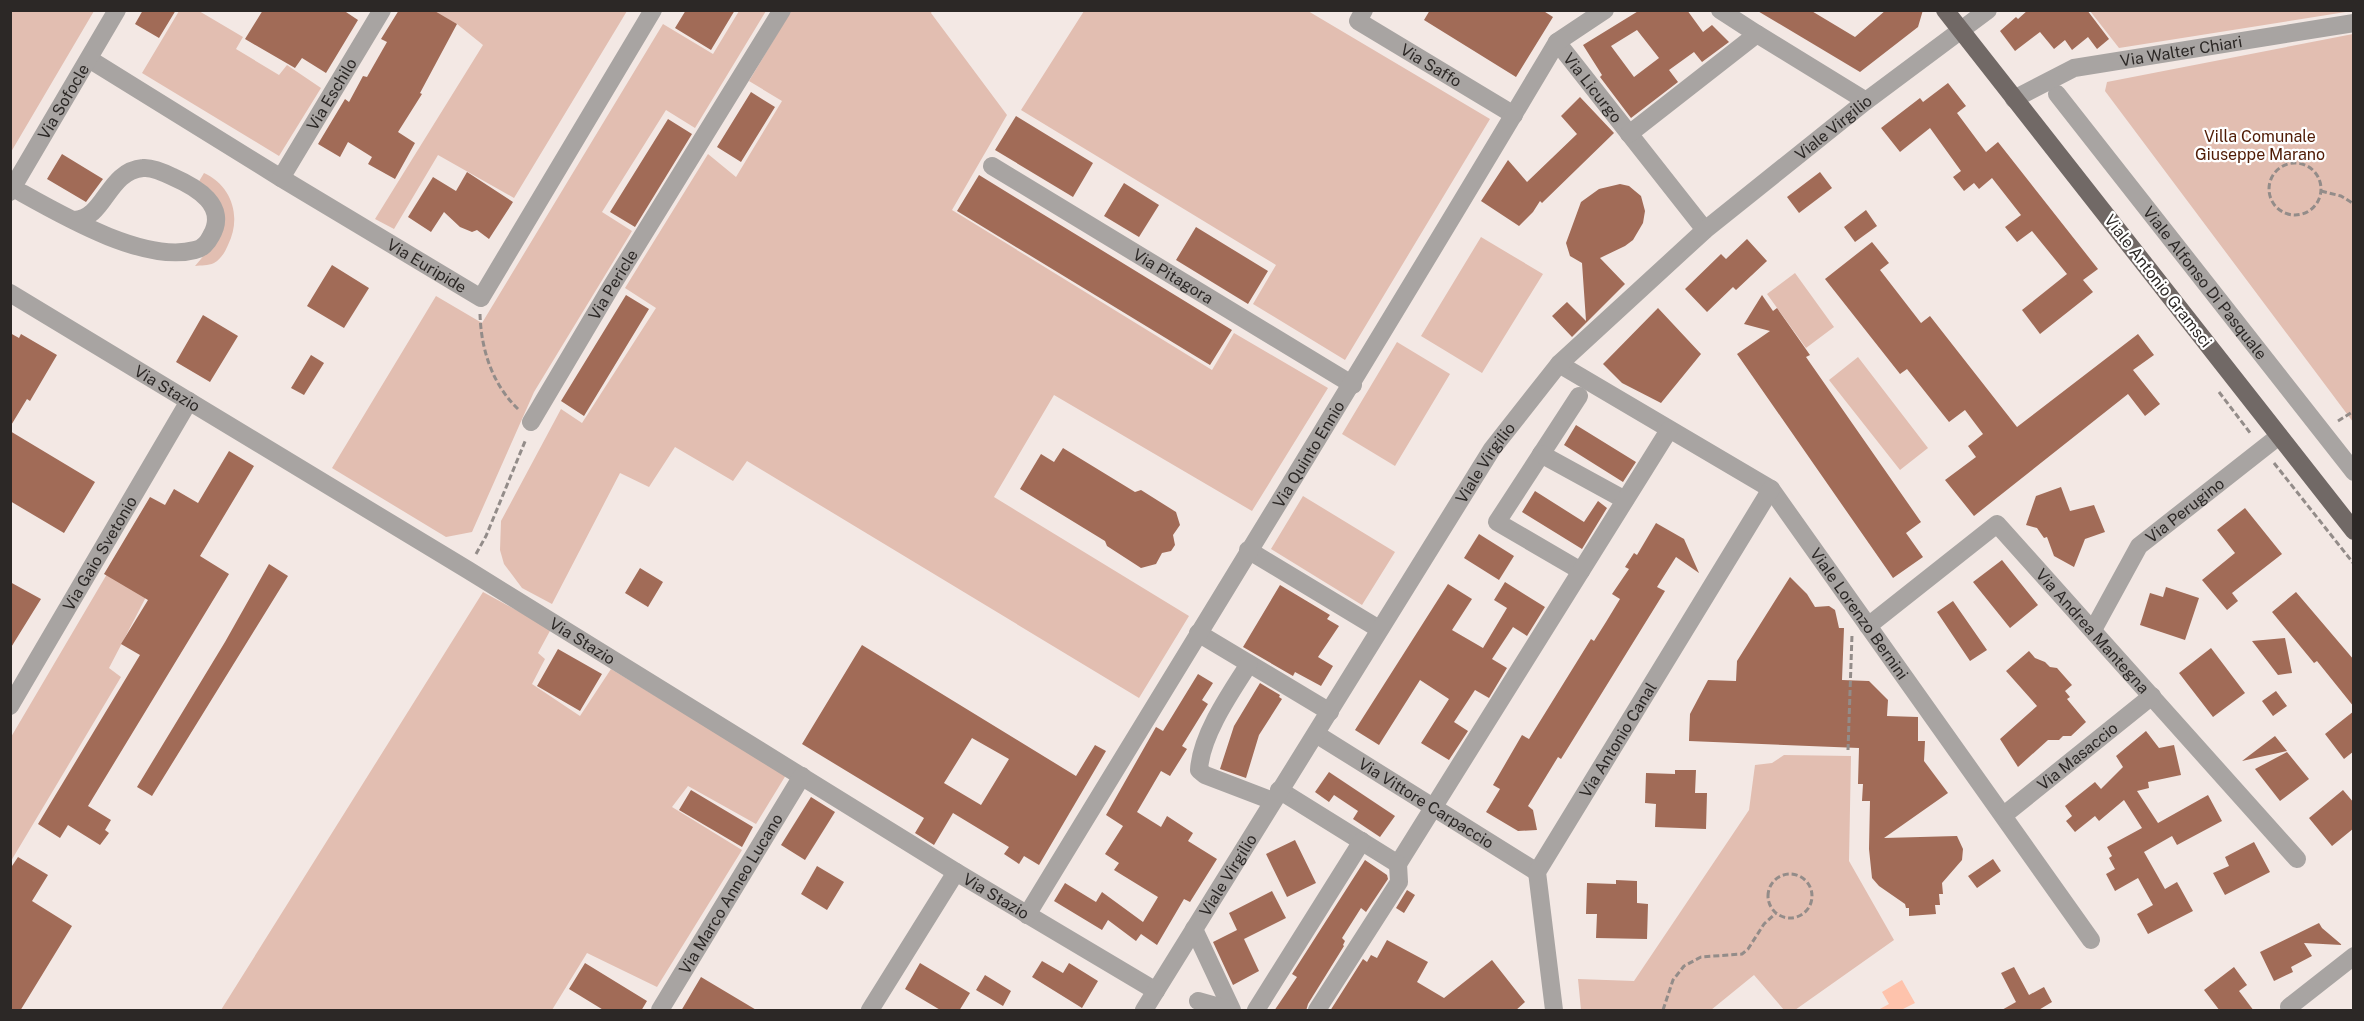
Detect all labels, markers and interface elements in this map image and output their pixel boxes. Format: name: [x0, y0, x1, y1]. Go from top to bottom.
street label: Via Walter Chiari: [2119, 32, 2244, 70]
street label: Via Saffo: [1397, 39, 1465, 91]
street label: Via Licurgo: [1560, 49, 1626, 126]
street label: Via Eschilo: [303, 54, 360, 134]
street label: Via Sofocle: [34, 60, 93, 143]
street label: Viale Virgilio: [1791, 91, 1875, 164]
park label: Villa Comunale Giuseppe Marano: [2195, 127, 2325, 164]
street label: Viale Alfonso Di Pasquale: [2139, 202, 2271, 363]
street label: Viale Antonio Gramsci: [2100, 211, 2216, 351]
street label: Via Euripide: [384, 234, 470, 297]
street label: Via Pitagora: [1130, 244, 1217, 307]
street label: Via Pericle: [584, 246, 641, 323]
street label: Via Stazio: [131, 361, 204, 415]
street label: Via Quinto Ennio: [1269, 397, 1348, 511]
street label: Viale Virgilio: [1451, 418, 1519, 507]
street label: Via Perugino: [2142, 473, 2228, 547]
street label: Via Gaio Svetonio: [59, 493, 141, 614]
street label: Viale Lorenzo Bernini: [1806, 544, 1912, 683]
street label: Via Andrea Mantegna: [2032, 565, 2153, 697]
street label: Via Stazio: [546, 613, 619, 668]
street label: Via Antonio Canal: [1575, 679, 1660, 801]
street label: Via Masaccio: [2033, 718, 2121, 794]
street label: Via Vittore Carpaccio: [1355, 753, 1497, 852]
street label: Via Marco Anneo Lucano: [675, 810, 786, 977]
street label: Viale Virgilio: [1195, 830, 1260, 920]
street label: Via Stazio: [960, 869, 1033, 923]

